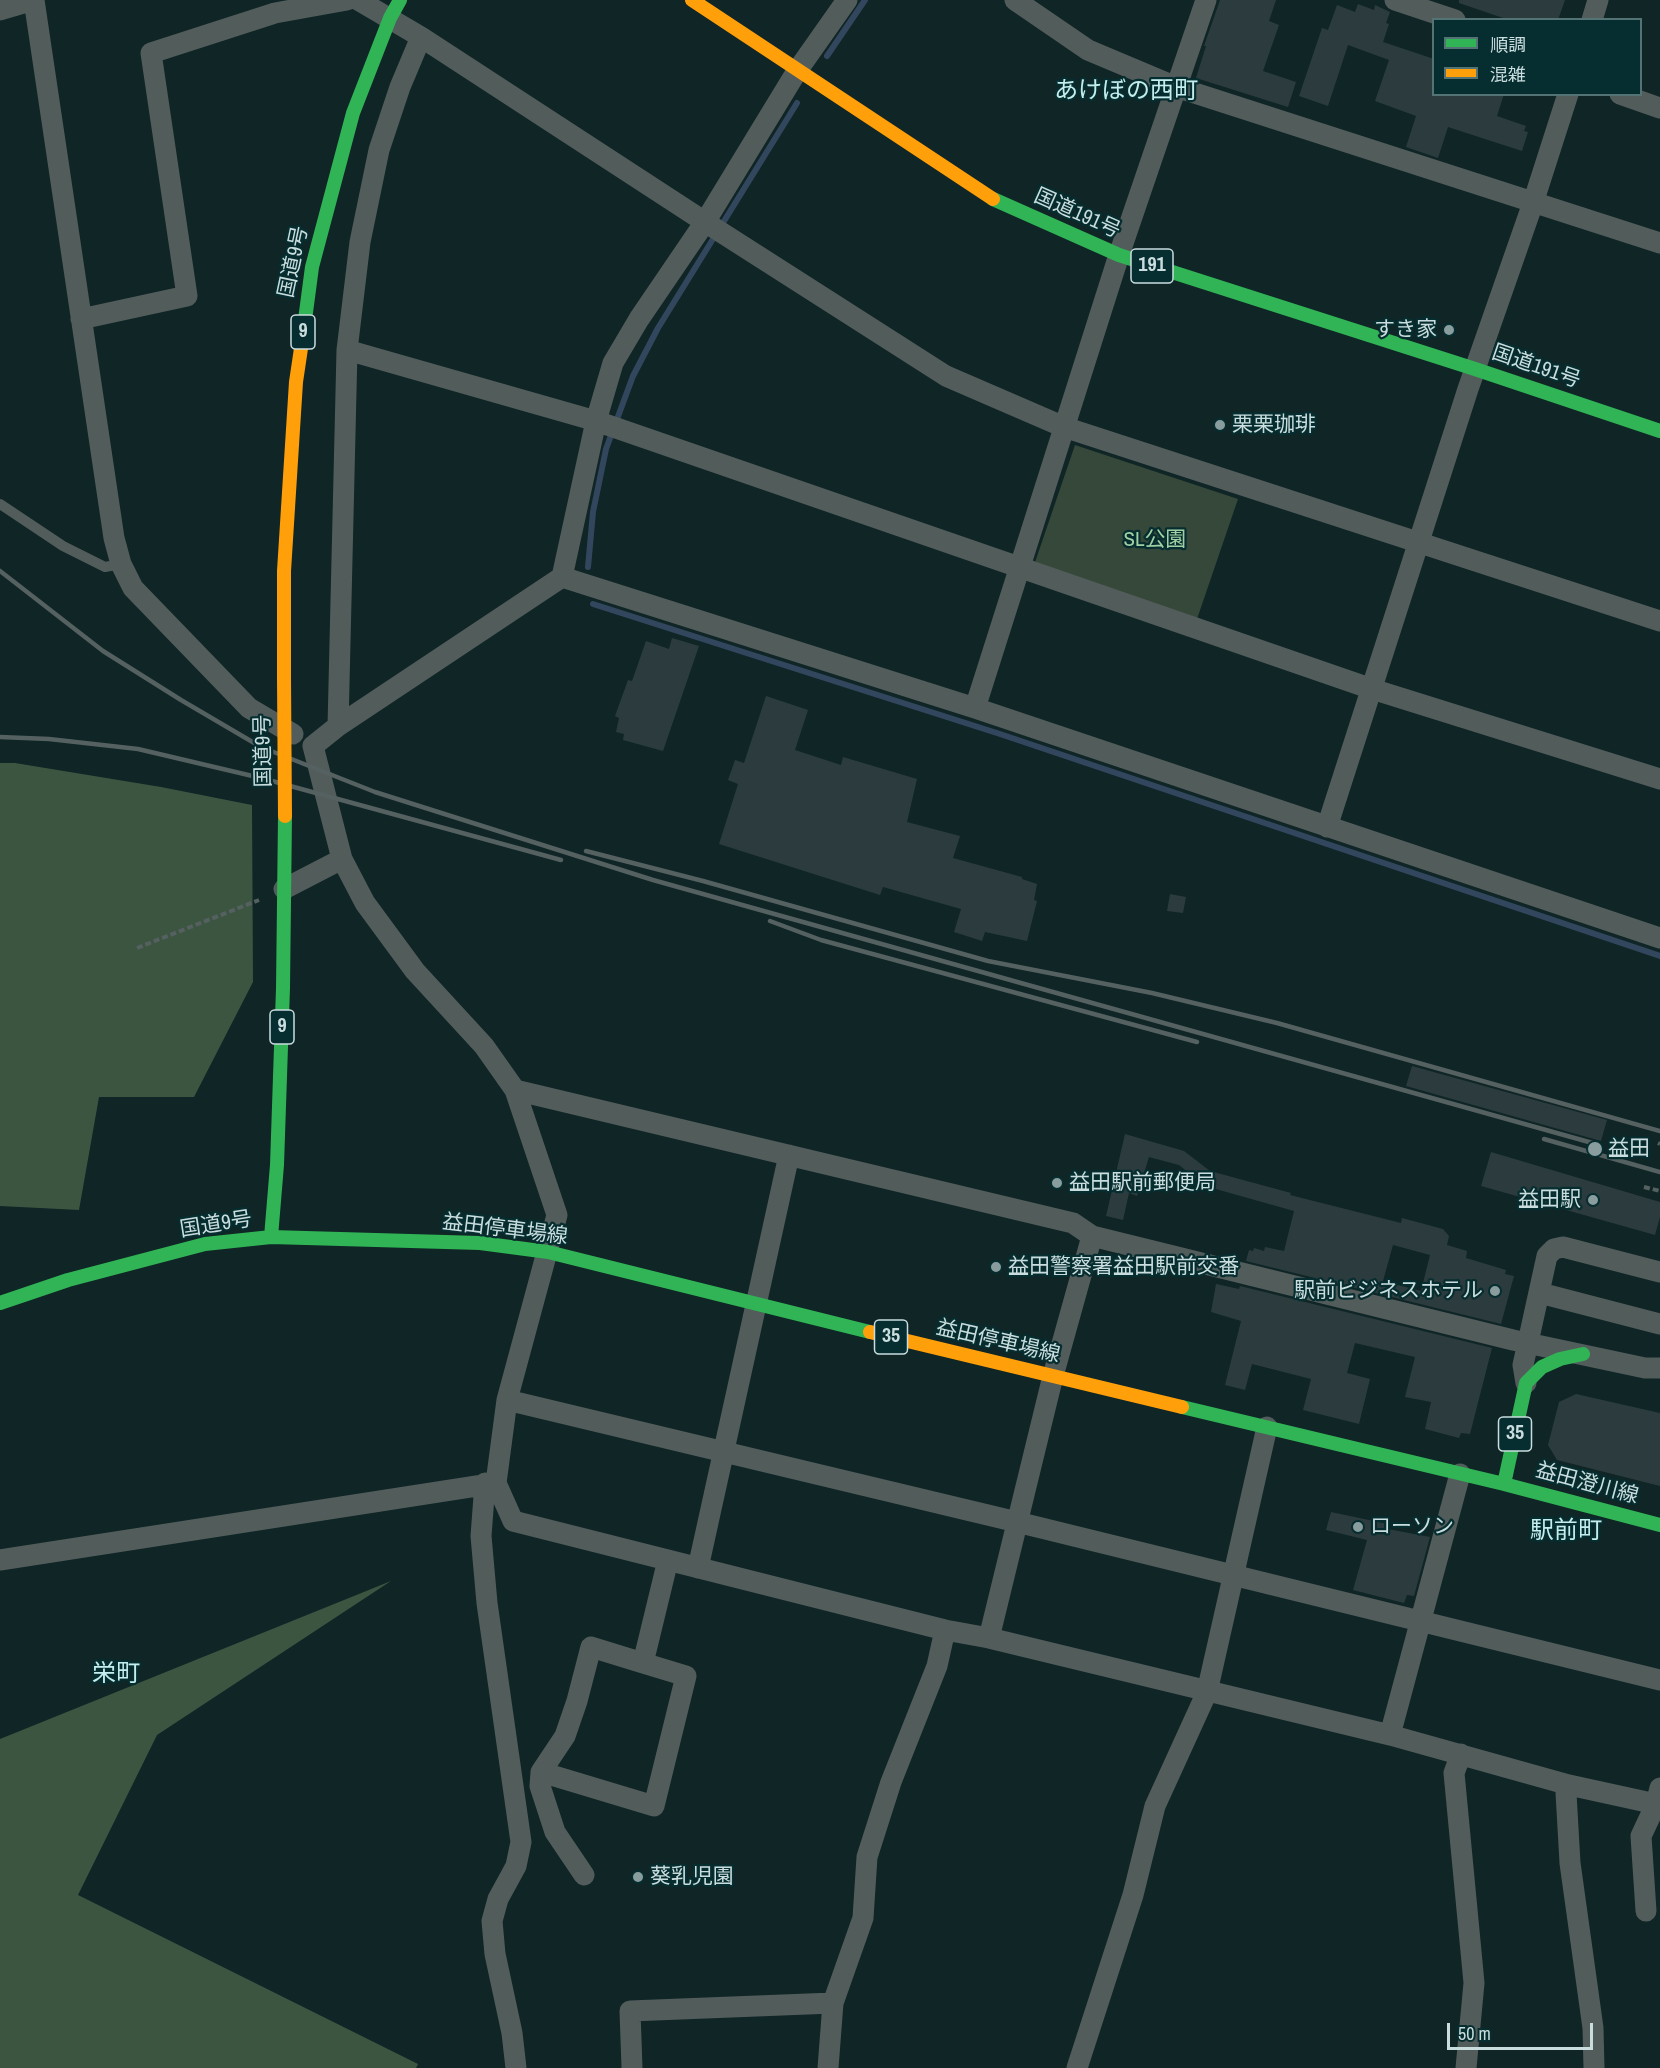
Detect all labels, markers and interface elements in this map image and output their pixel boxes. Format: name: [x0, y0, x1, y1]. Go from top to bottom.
legend: [1432, 18, 1642, 96]
text: 順調: [1490, 32, 1526, 57]
text: 混雑: [1490, 62, 1526, 87]
district label: あけぼの西町: [1054, 78, 1198, 106]
street label: 国道191号: [1030, 184, 1124, 244]
street label: 国道9号: [274, 224, 314, 300]
road number: 191: [1131, 249, 1173, 283]
road number: 9: [291, 315, 315, 349]
place label: すき家: [1374, 317, 1437, 343]
marker: すき家: [1442, 323, 1456, 337]
street label: 国道191号: [1489, 340, 1583, 394]
place label: 栗栗珈琲: [1232, 412, 1316, 438]
marker: 栗栗珈琲: [1213, 418, 1227, 432]
park label: SL公園: [1123, 527, 1187, 553]
street label: 国道9号: [251, 714, 277, 788]
road number: 9: [270, 1010, 294, 1044]
place label: 益田: [1608, 1136, 1650, 1162]
marker: 益田: [1586, 1140, 1604, 1158]
place label: 益田駅前郵便局: [1069, 1170, 1216, 1196]
marker: 益田駅前郵便局: [1050, 1176, 1064, 1190]
place label: 益田駅: [1518, 1187, 1581, 1213]
marker: 益田駅: [1586, 1193, 1600, 1207]
street label: 国道9号: [178, 1207, 254, 1243]
street label: 益田停車場線: [441, 1210, 569, 1250]
place label: 益田警察署益田駅前交番: [1008, 1254, 1239, 1280]
marker: 益田警察署益田駅前交番: [989, 1260, 1003, 1274]
place label: 駅前ビジネスホテル: [1294, 1278, 1483, 1304]
marker: 駅前ビジネスホテル: [1488, 1284, 1502, 1298]
street label: 益田停車場線: [934, 1316, 1062, 1368]
road number: 35: [874, 1320, 908, 1354]
road number: 35: [1498, 1417, 1532, 1451]
street label: 益田澄川線: [1533, 1458, 1641, 1510]
place label: ローソン: [1370, 1514, 1454, 1540]
district label: 駅前町: [1530, 1518, 1602, 1546]
marker: ローソン: [1351, 1520, 1365, 1534]
district label: 栄町: [92, 1661, 140, 1689]
place label: 葵乳児園: [650, 1864, 734, 1890]
marker: 葵乳児園: [631, 1870, 645, 1884]
scale bar: [1450, 2011, 1596, 2049]
text: 50 m: [1458, 2021, 1491, 2046]

